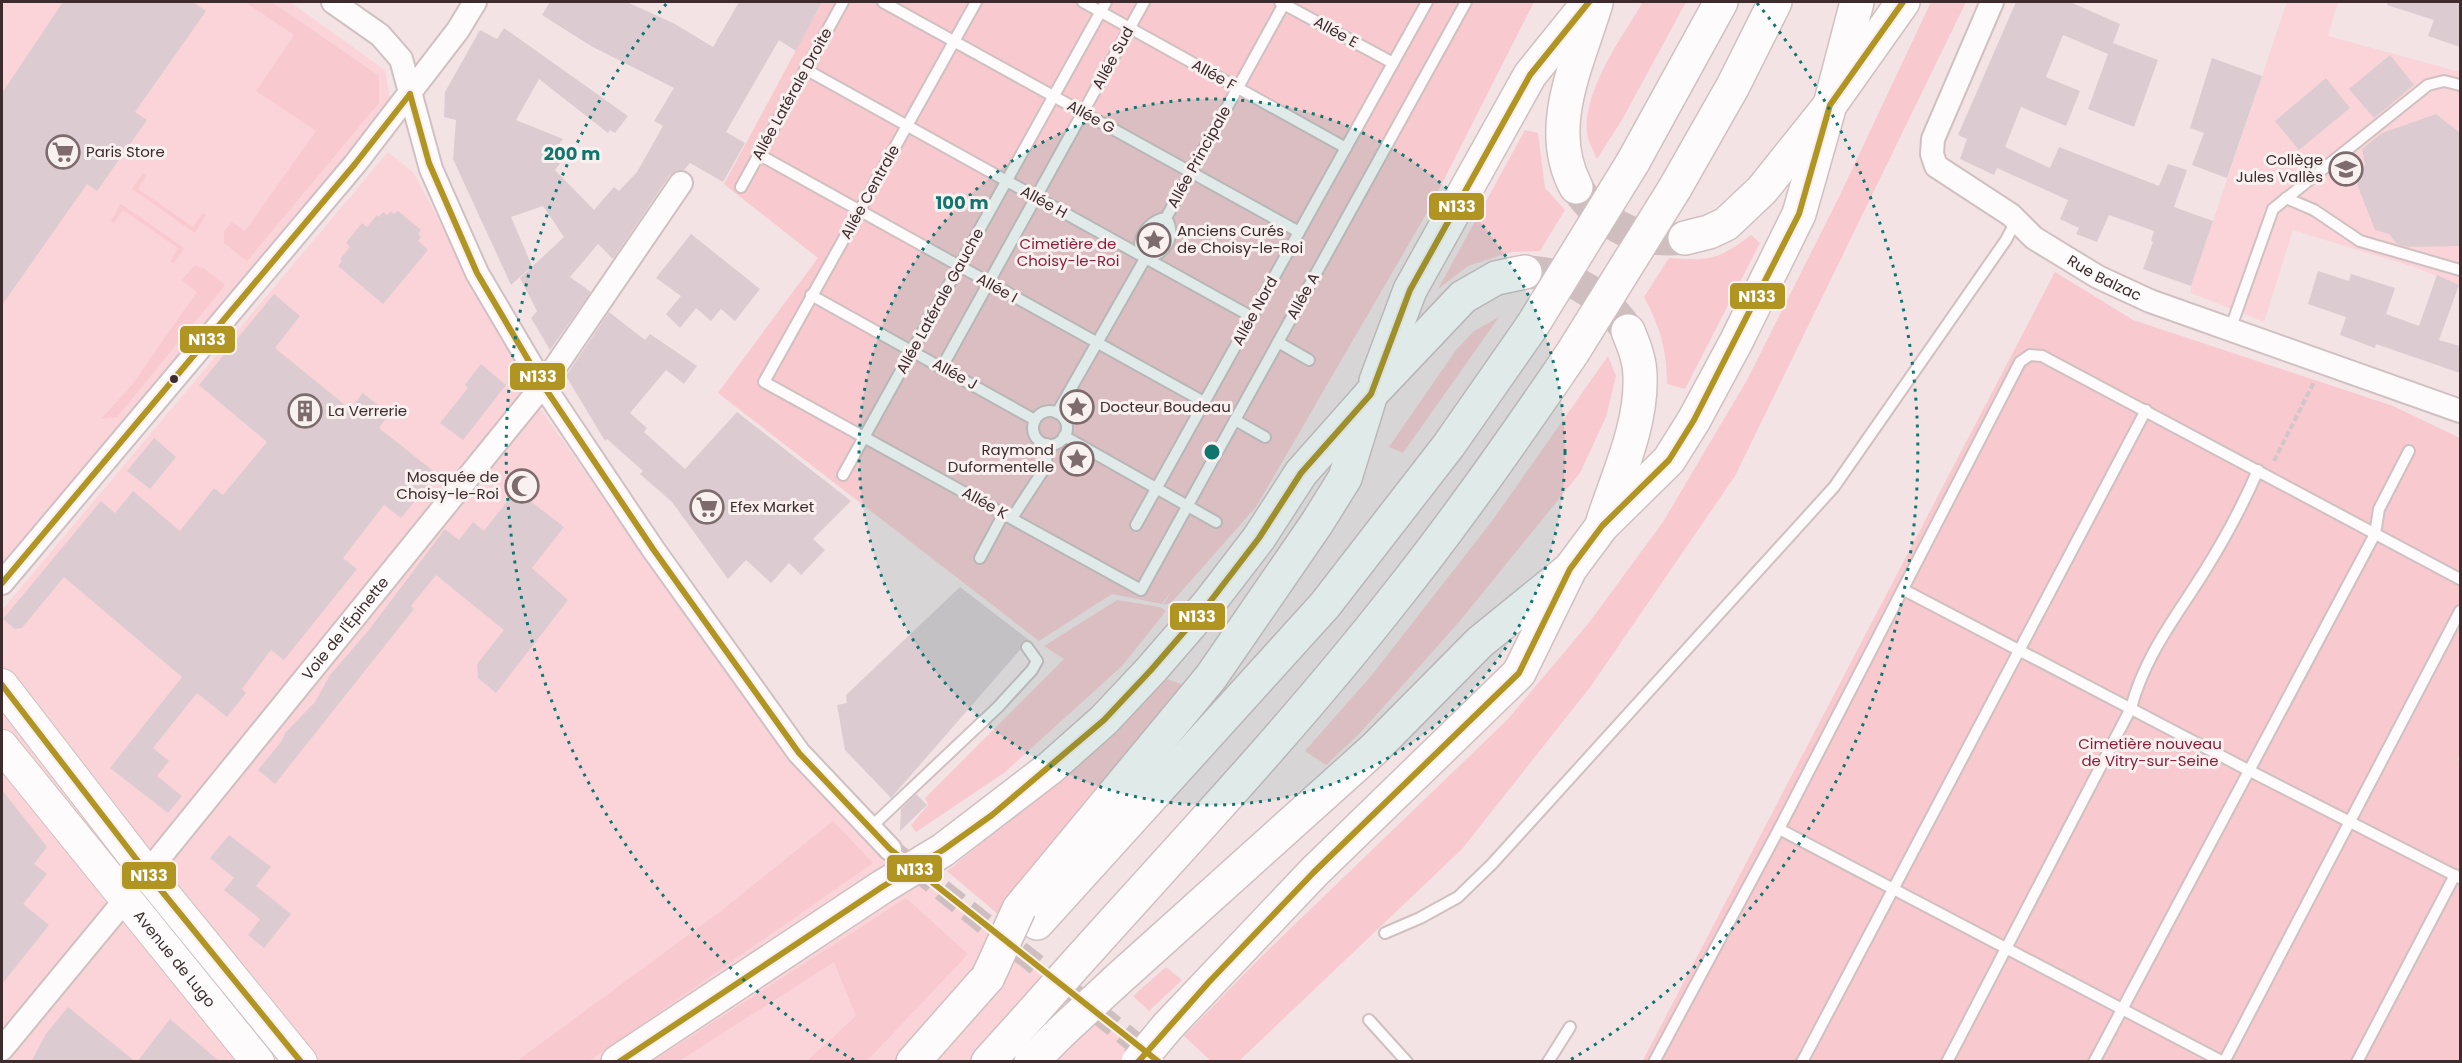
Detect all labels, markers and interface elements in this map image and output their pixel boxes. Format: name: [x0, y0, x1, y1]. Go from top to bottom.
street label: Allée E: [1310, 11, 1362, 52]
street label: Allée Sud: [1087, 23, 1138, 93]
street label: Allée Latérale Droite: [746, 24, 837, 164]
street label: Allée F: [1188, 54, 1241, 96]
street label: Allée G: [1064, 95, 1119, 138]
street label: Allée Principale: [1162, 102, 1235, 212]
supermarket icon: Paris Store: [45, 134, 81, 170]
place label: Paris Store: [86, 141, 165, 162]
text: 200 m: [544, 141, 600, 166]
street label: Allée Centrale: [835, 141, 904, 243]
place label: Collège Jules Vallès: [2236, 149, 2323, 187]
school or university icon: Collège Jules Vallès: [2328, 151, 2364, 187]
street label: Allée H: [1017, 180, 1071, 223]
text: 100 m: [935, 190, 989, 215]
line badge: N133: [1428, 192, 1485, 221]
text: N133: [1438, 195, 1476, 218]
place label: Anciens Curés de Choisy-le-Roi: [1177, 220, 1303, 258]
place icon: Anciens Curés de Choisy-le-Roi: [1136, 222, 1172, 258]
street label: Allée Latérale Gauche: [891, 224, 988, 377]
park label: Cimetière de Choisy-le-Roi: [1017, 233, 1119, 271]
street label: Rue Balzac: [2063, 250, 2145, 306]
street label: Allée I: [973, 268, 1021, 307]
street label: Allée A: [1281, 269, 1324, 323]
street label: Allée Nord: [1227, 272, 1282, 349]
line badge: N133: [1729, 282, 1786, 310]
text: N133: [1738, 285, 1776, 308]
line badge: N133: [179, 325, 236, 354]
text: N133: [188, 328, 226, 351]
street label: Allée J: [929, 353, 981, 394]
line badge: N133: [509, 362, 566, 391]
text: N133: [519, 365, 557, 388]
unlabelled marker: [168, 373, 180, 385]
place icon: Docteur Boudeau: [1059, 389, 1095, 425]
building icon: La Verrerie: [287, 393, 323, 429]
place label: Docteur Boudeau: [1100, 396, 1231, 417]
place label: La Verrerie: [328, 400, 407, 421]
place label: Raymond Duformentelle: [948, 439, 1054, 477]
place icon: Raymond Duformentelle: [1059, 441, 1095, 477]
centre of rings: [1202, 442, 1222, 462]
place label: Mosquée de Choisy-le-Roi: [396, 466, 499, 504]
mosque icon: Mosquée de Choisy-le-Roi: [504, 468, 540, 504]
street label: Allée K: [959, 481, 1012, 524]
supermarket icon: Efex Market: [689, 489, 725, 525]
place label: Efex Market: [730, 496, 814, 517]
street label: Voie de l'Épinette: [297, 572, 393, 684]
line badge: N133: [1169, 602, 1226, 631]
text: N133: [1178, 605, 1216, 628]
park label: Cimetière nouveau de Vitry-sur-Seine: [2078, 733, 2222, 771]
line badge: N133: [886, 854, 943, 883]
text: N133: [896, 858, 934, 881]
line badge: N133: [121, 861, 177, 890]
text: N133: [130, 864, 168, 887]
street label: Avenue de Lugo: [129, 905, 221, 1012]

